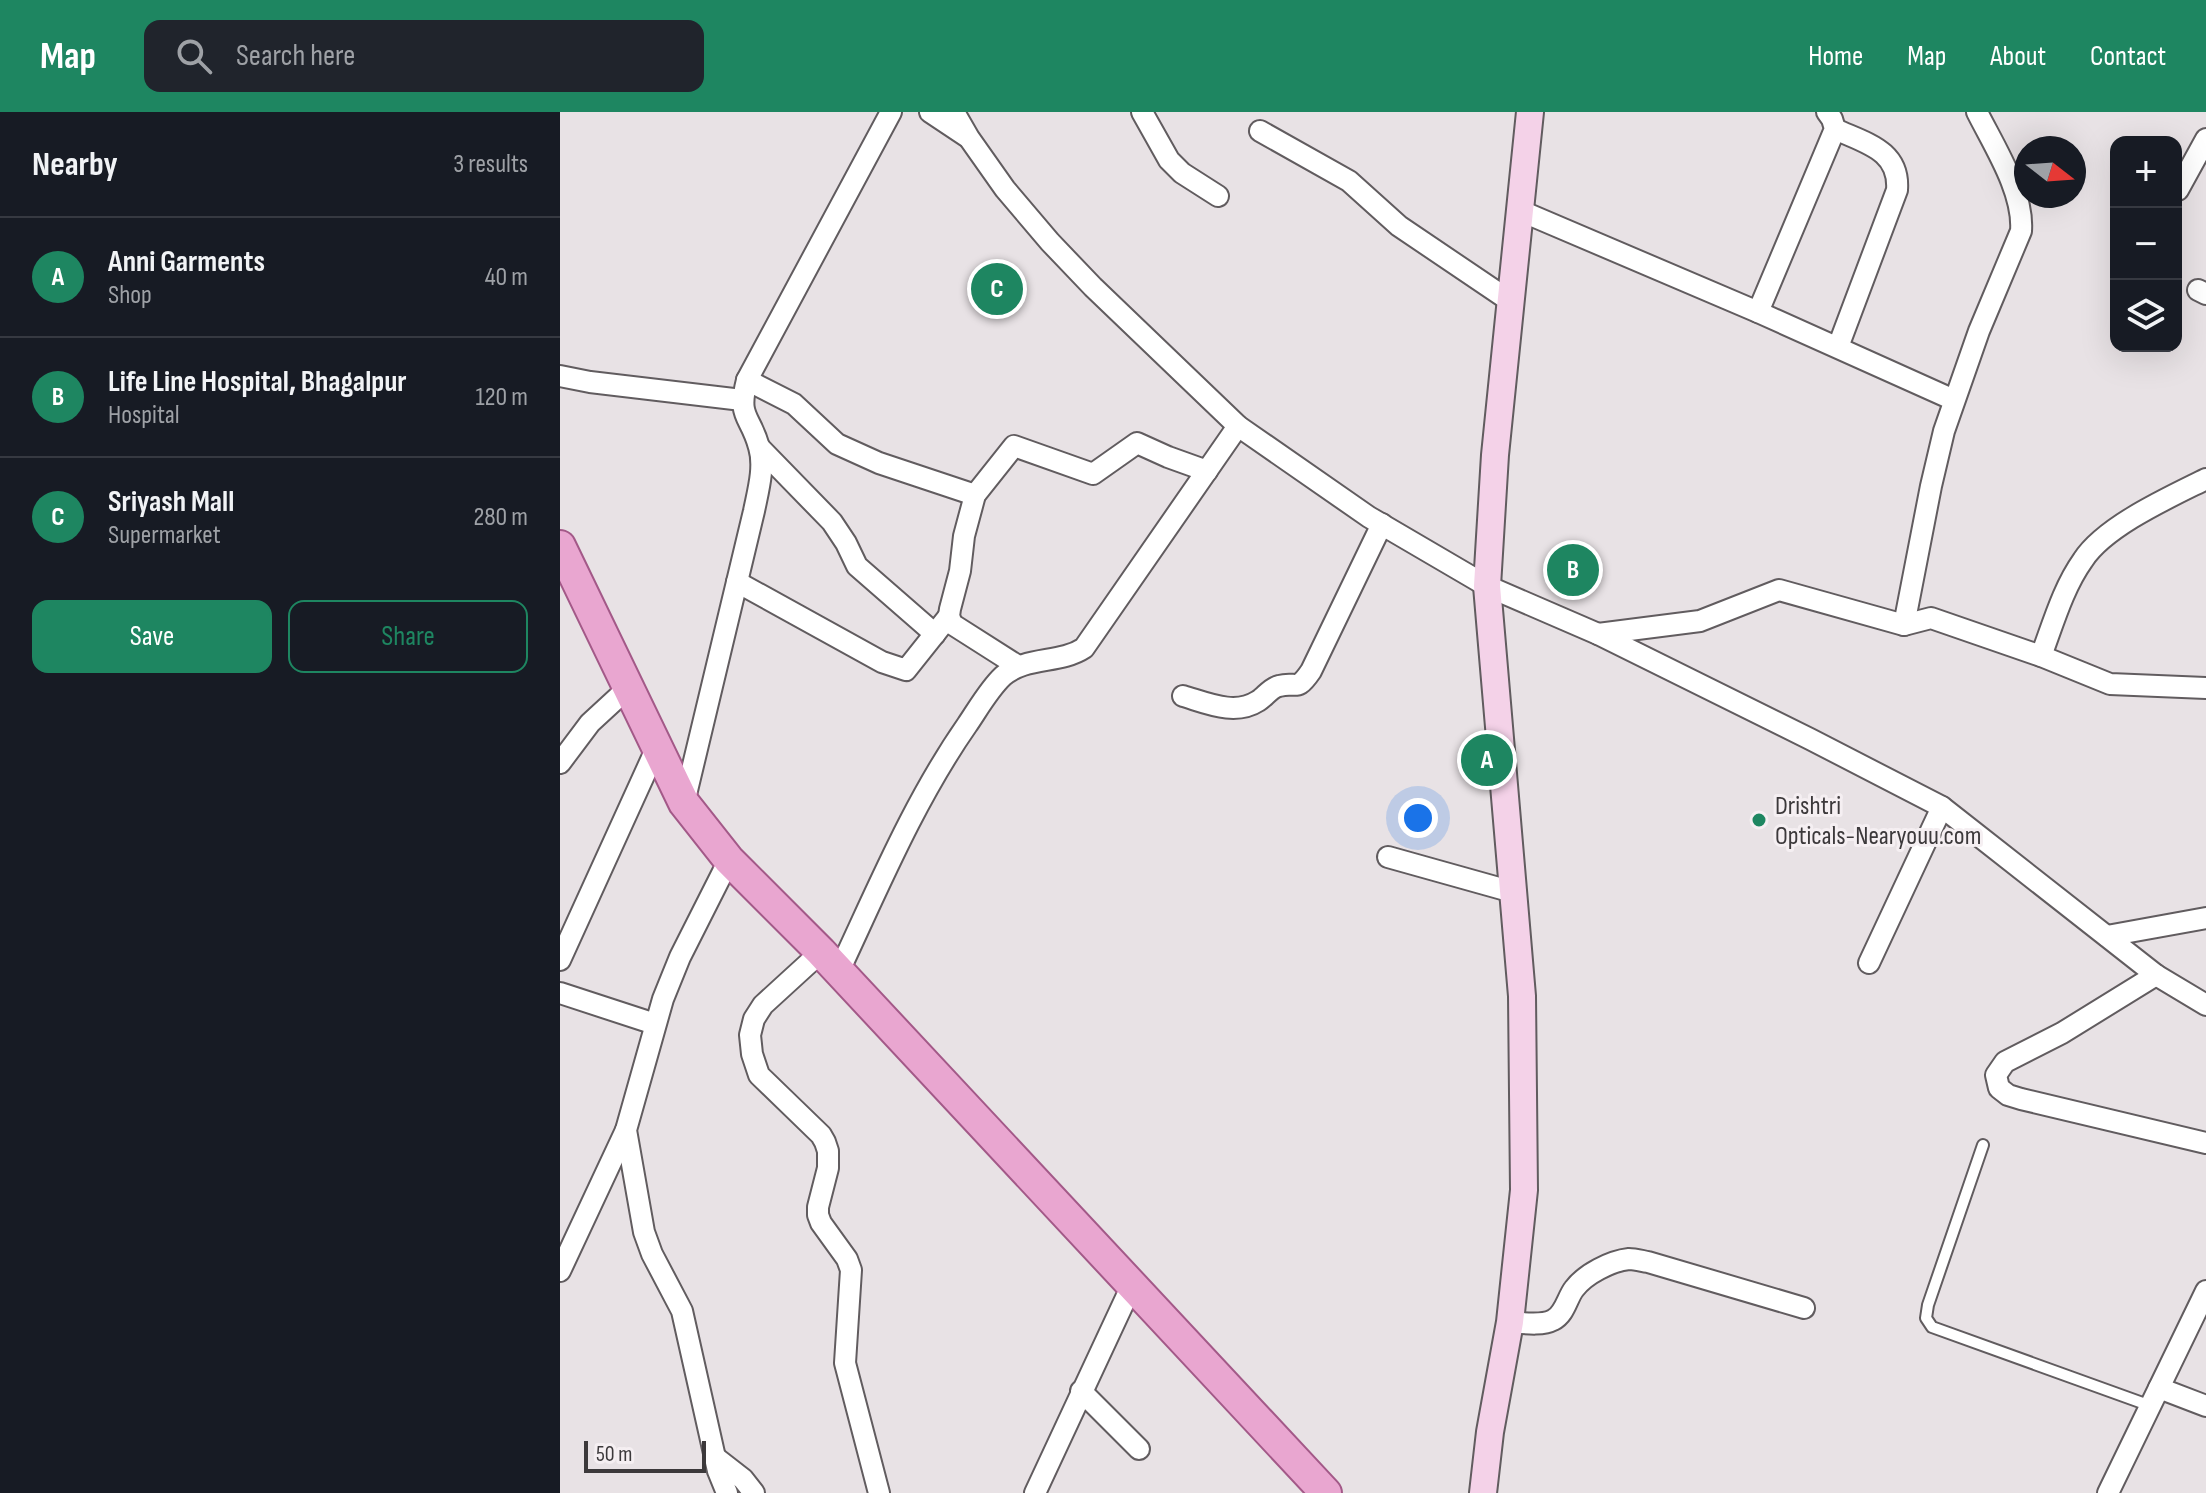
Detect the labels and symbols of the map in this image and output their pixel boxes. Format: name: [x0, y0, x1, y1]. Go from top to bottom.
north arrow: [2014, 136, 2086, 208]
pin: C: [971, 259, 1023, 319]
pin: B: [1547, 540, 1599, 600]
pin: A: [1461, 730, 1513, 790]
place label: Drishtri Opticals-Nearyouu.com: [1775, 791, 1981, 852]
your location: [1398, 798, 1438, 838]
marker: Drishtri Opticals-Nearyouu.com: [1750, 811, 1768, 829]
scale bar: [584, 1437, 706, 1473]

